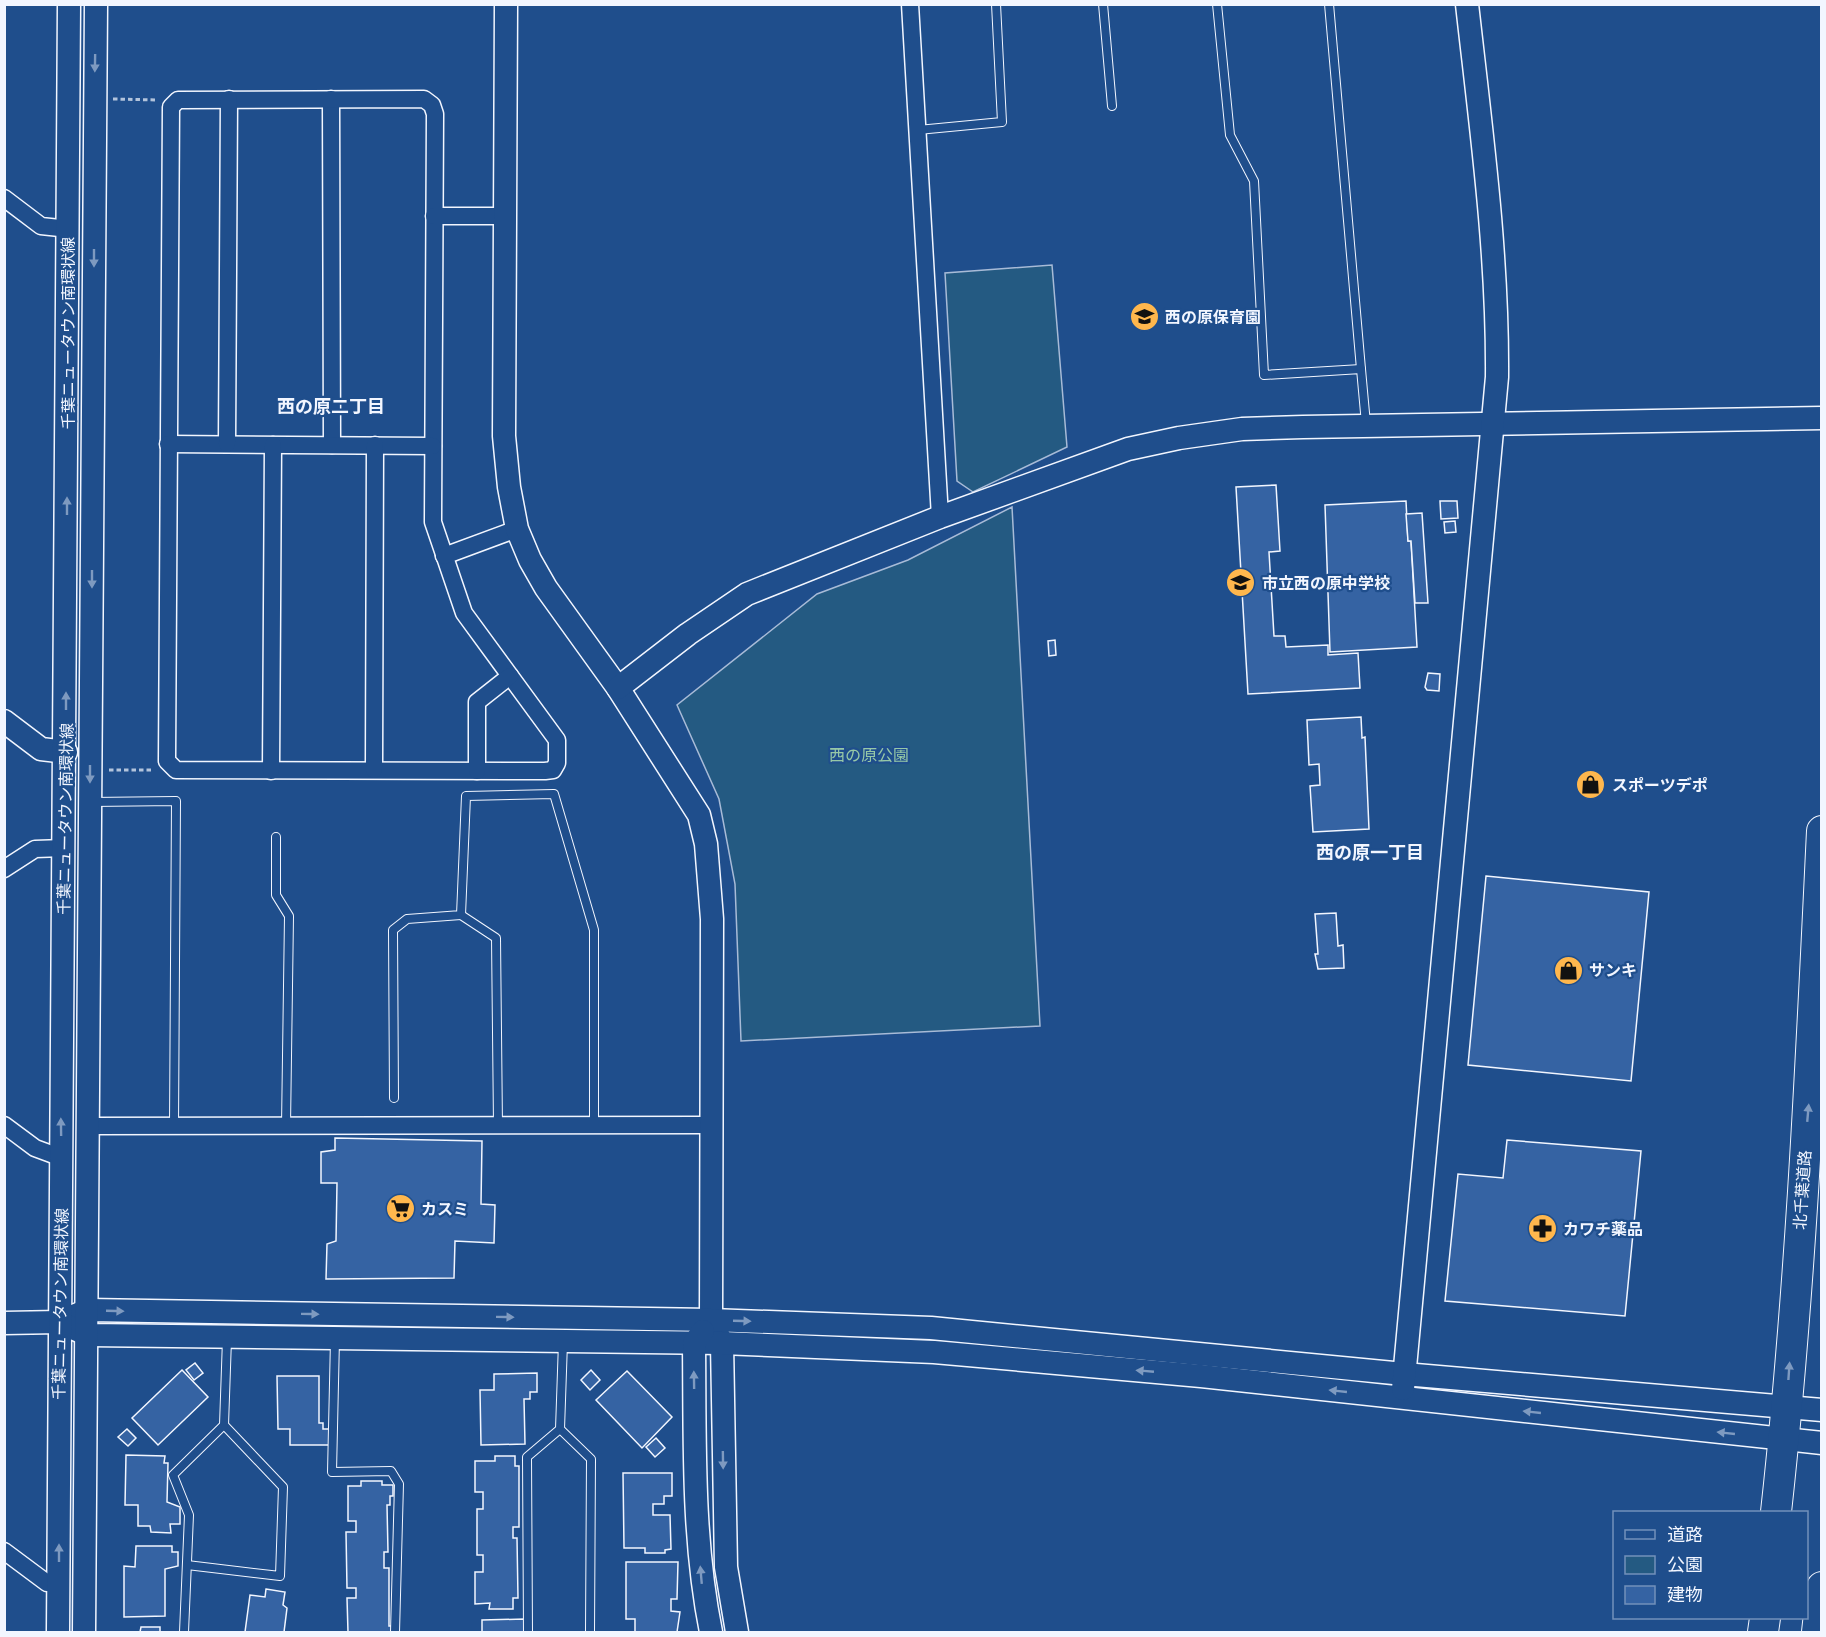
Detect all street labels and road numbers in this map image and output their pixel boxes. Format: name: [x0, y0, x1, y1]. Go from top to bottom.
street label: 千葉ニュータウン南環状線: [58, 237, 80, 429]
street label: 千葉ニュータウン南環状線: [53, 723, 79, 915]
street label: 北千葉道路: [1789, 1149, 1817, 1231]
street label: 千葉ニュータウン南環状線: [48, 1208, 74, 1400]

